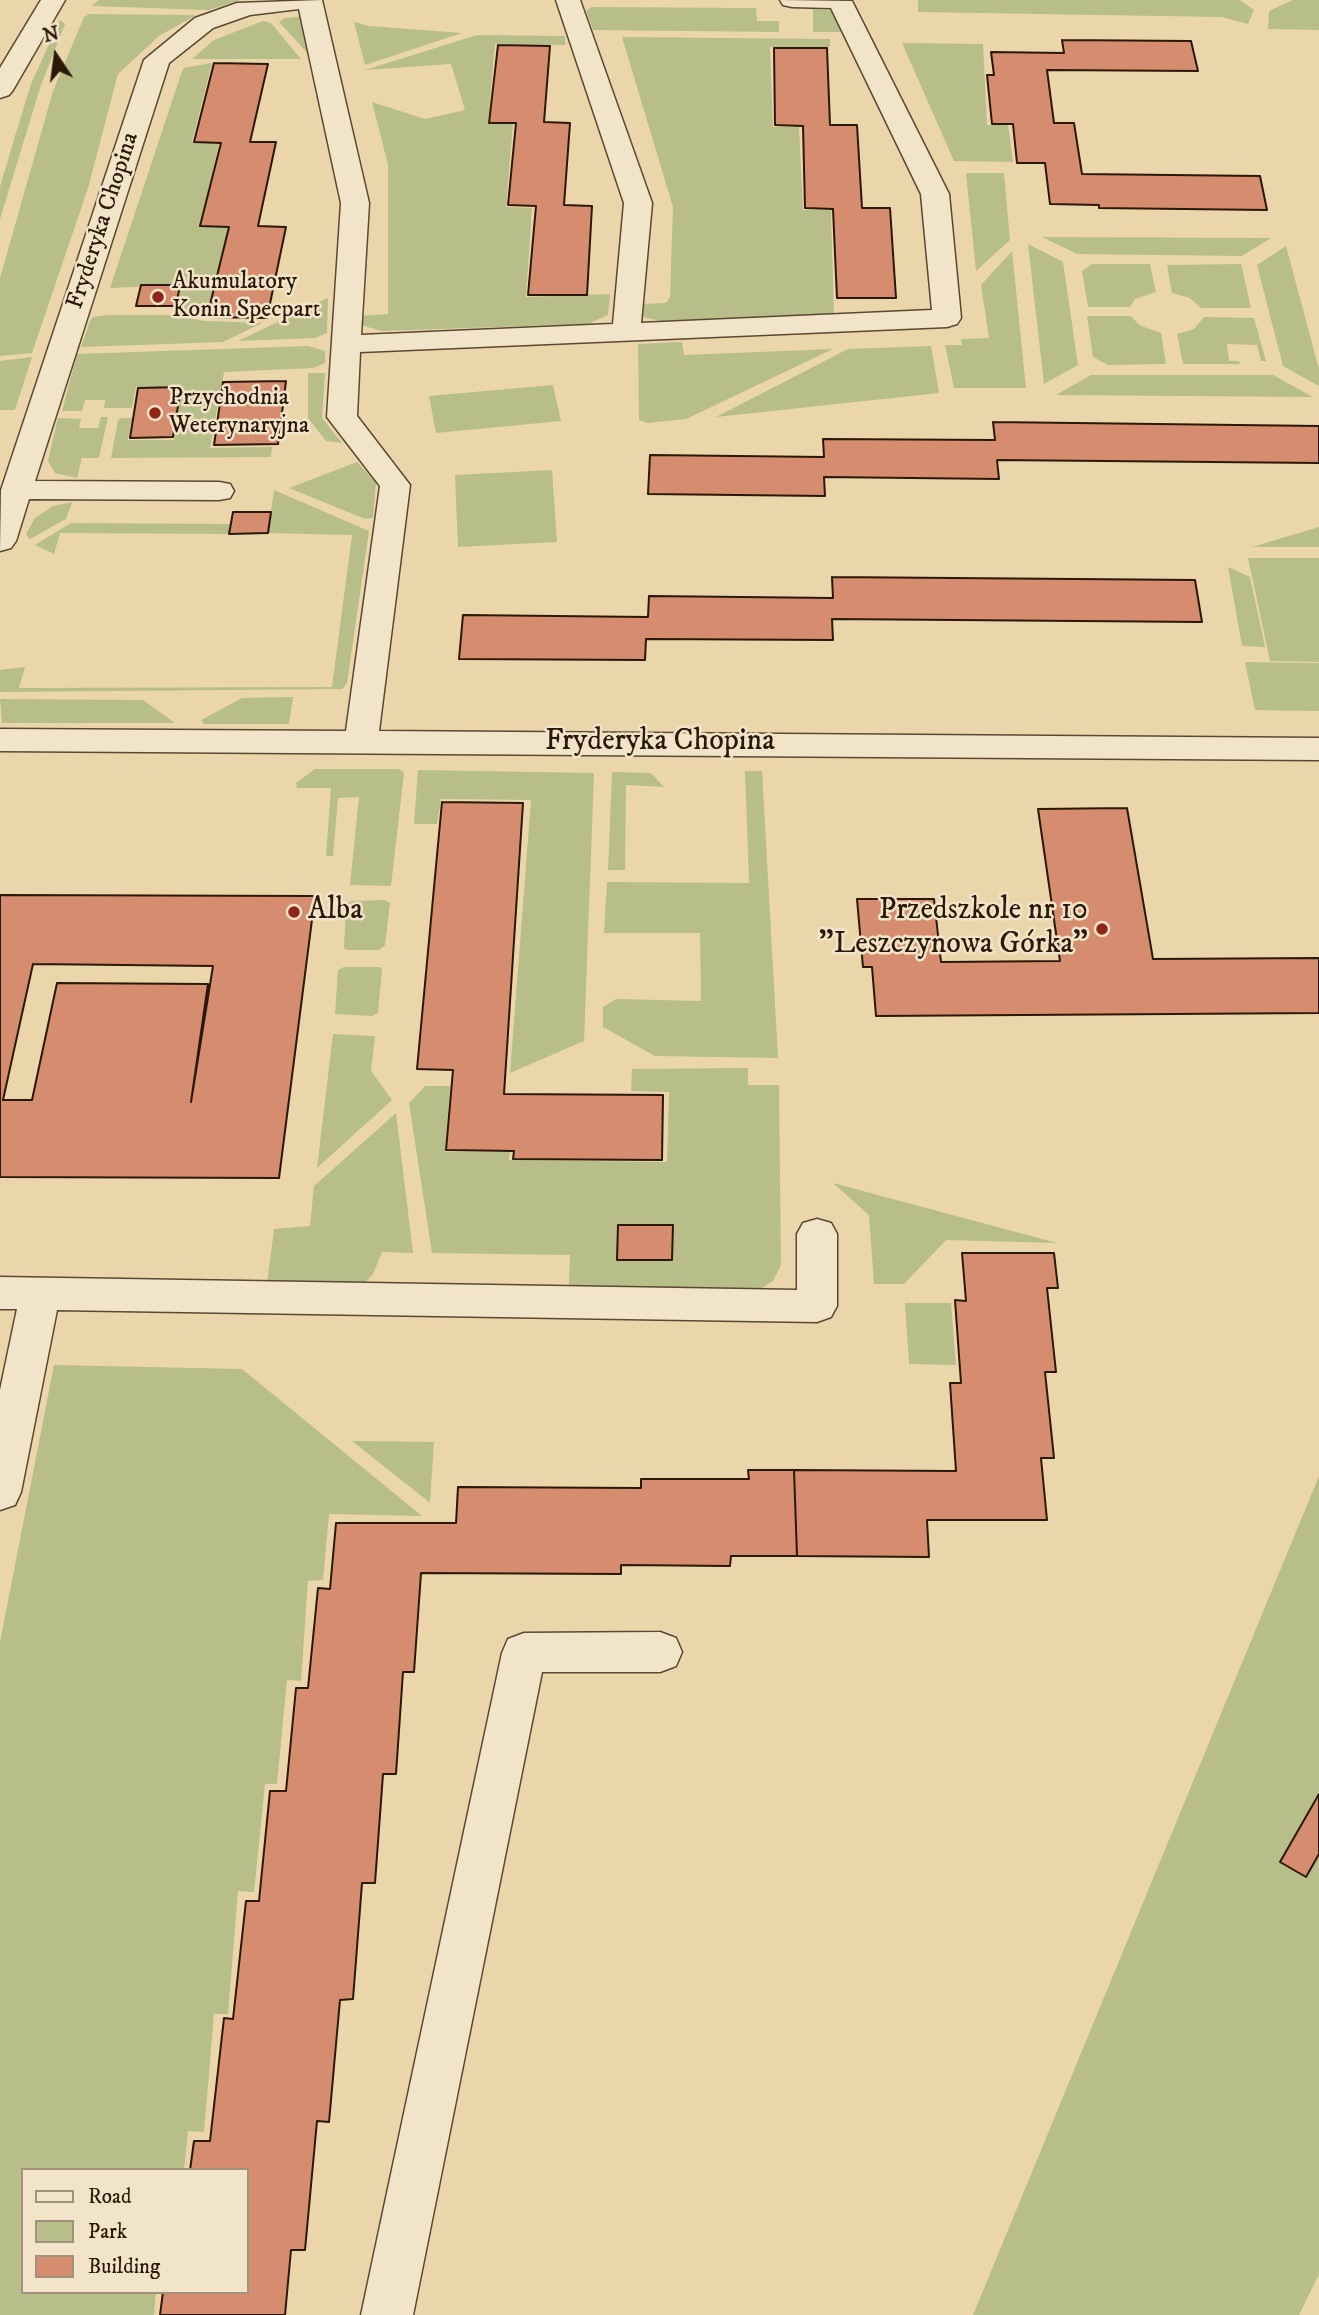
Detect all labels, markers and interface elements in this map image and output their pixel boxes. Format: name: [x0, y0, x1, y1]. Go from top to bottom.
north arrow: [21, 21, 91, 91]
text: N: [41, 22, 61, 48]
street label: Fryderyka Chopina: [62, 129, 146, 313]
place label: Akumulatory Konin Specpart: [172, 269, 320, 325]
marker: Akumulatory Konin Specpart: [150, 289, 166, 305]
place label: Przychodnia Weterynaryjna: [169, 385, 309, 441]
marker: Przychodnia Weterynaryjna: [147, 405, 163, 421]
street label: Fryderyka Chopina: [545, 725, 775, 761]
place label: Alba: [308, 894, 363, 930]
place label: Przedszkole nr 10 "Leszczynowa Górka": [819, 894, 1088, 964]
marker: Alba: [286, 904, 302, 920]
marker: Przedszkole nr 10 "Leszczynowa Górka": [1094, 921, 1110, 937]
legend: [21, 2168, 248, 2294]
text: Road: [88, 2184, 132, 2210]
text: Park: [88, 2219, 127, 2245]
text: Building: [88, 2254, 160, 2280]

